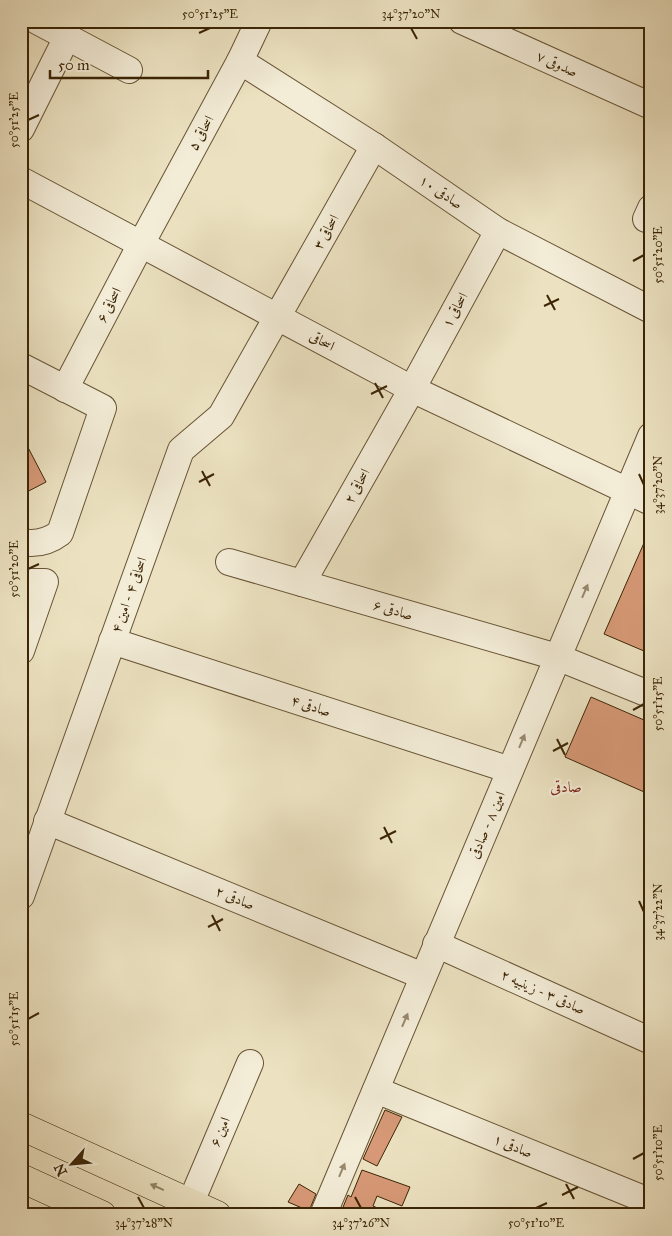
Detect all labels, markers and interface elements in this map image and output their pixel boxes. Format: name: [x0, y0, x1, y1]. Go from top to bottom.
text: 50°51'25"E: [182, 7, 238, 21]
text: 34°37'20"N: [382, 7, 440, 21]
street label: صدوقی ۷: [534, 47, 580, 81]
scale bar: [50, 48, 208, 80]
text: 50 m: [58, 56, 90, 74]
text: 50°51'25"E: [7, 92, 21, 148]
street label: اسحاقی ۵: [185, 113, 217, 153]
street label: صادقی ۱۰: [416, 171, 466, 213]
street label: اسحاقی ۳: [310, 212, 342, 252]
text: 50°51'20"E: [651, 226, 665, 284]
street label: اسحاقی ۶: [93, 285, 125, 325]
street label: اسحاقی ۱: [439, 290, 471, 330]
street label: اسحاقی: [307, 327, 337, 355]
text: 34°37'20"N: [651, 456, 665, 514]
street label: اسحاقی ۲: [341, 466, 373, 506]
text: 50°51'20"E: [7, 540, 21, 598]
street label: اسحاقی ۴ - امین ۴: [107, 555, 151, 635]
one-way arrow: [582, 584, 590, 598]
street label: صادقی ۶: [371, 596, 415, 624]
text: 50°51'15"E: [651, 676, 665, 731]
street label: صادقی ۴: [289, 692, 333, 720]
one-way arrow: [519, 734, 527, 748]
district label: صادقی: [550, 778, 582, 796]
street label: امین ۸ - صادقی: [465, 789, 509, 861]
street label: صادقی ۲: [213, 883, 257, 913]
text: 34°37'22"N: [651, 883, 665, 941]
street label: صادقی ۳ - زینبیه ۲: [498, 966, 588, 1018]
text: 50°51'15"E: [7, 991, 21, 1046]
one-way arrow: [401, 1012, 409, 1027]
street label: امین ۶: [206, 1115, 234, 1149]
text: 50°51'10"E: [651, 1125, 665, 1181]
street label: صادقی ۱: [491, 1131, 535, 1161]
north arrow: [48, 1138, 98, 1188]
text: N: [51, 1160, 71, 1179]
one-way arrow: [339, 1163, 347, 1177]
one-way arrow: [150, 1182, 164, 1190]
text: 34°37'28"N: [115, 1216, 173, 1230]
text: 34°37'26"N: [332, 1216, 390, 1230]
text: 50°51'10"E: [508, 1216, 564, 1230]

